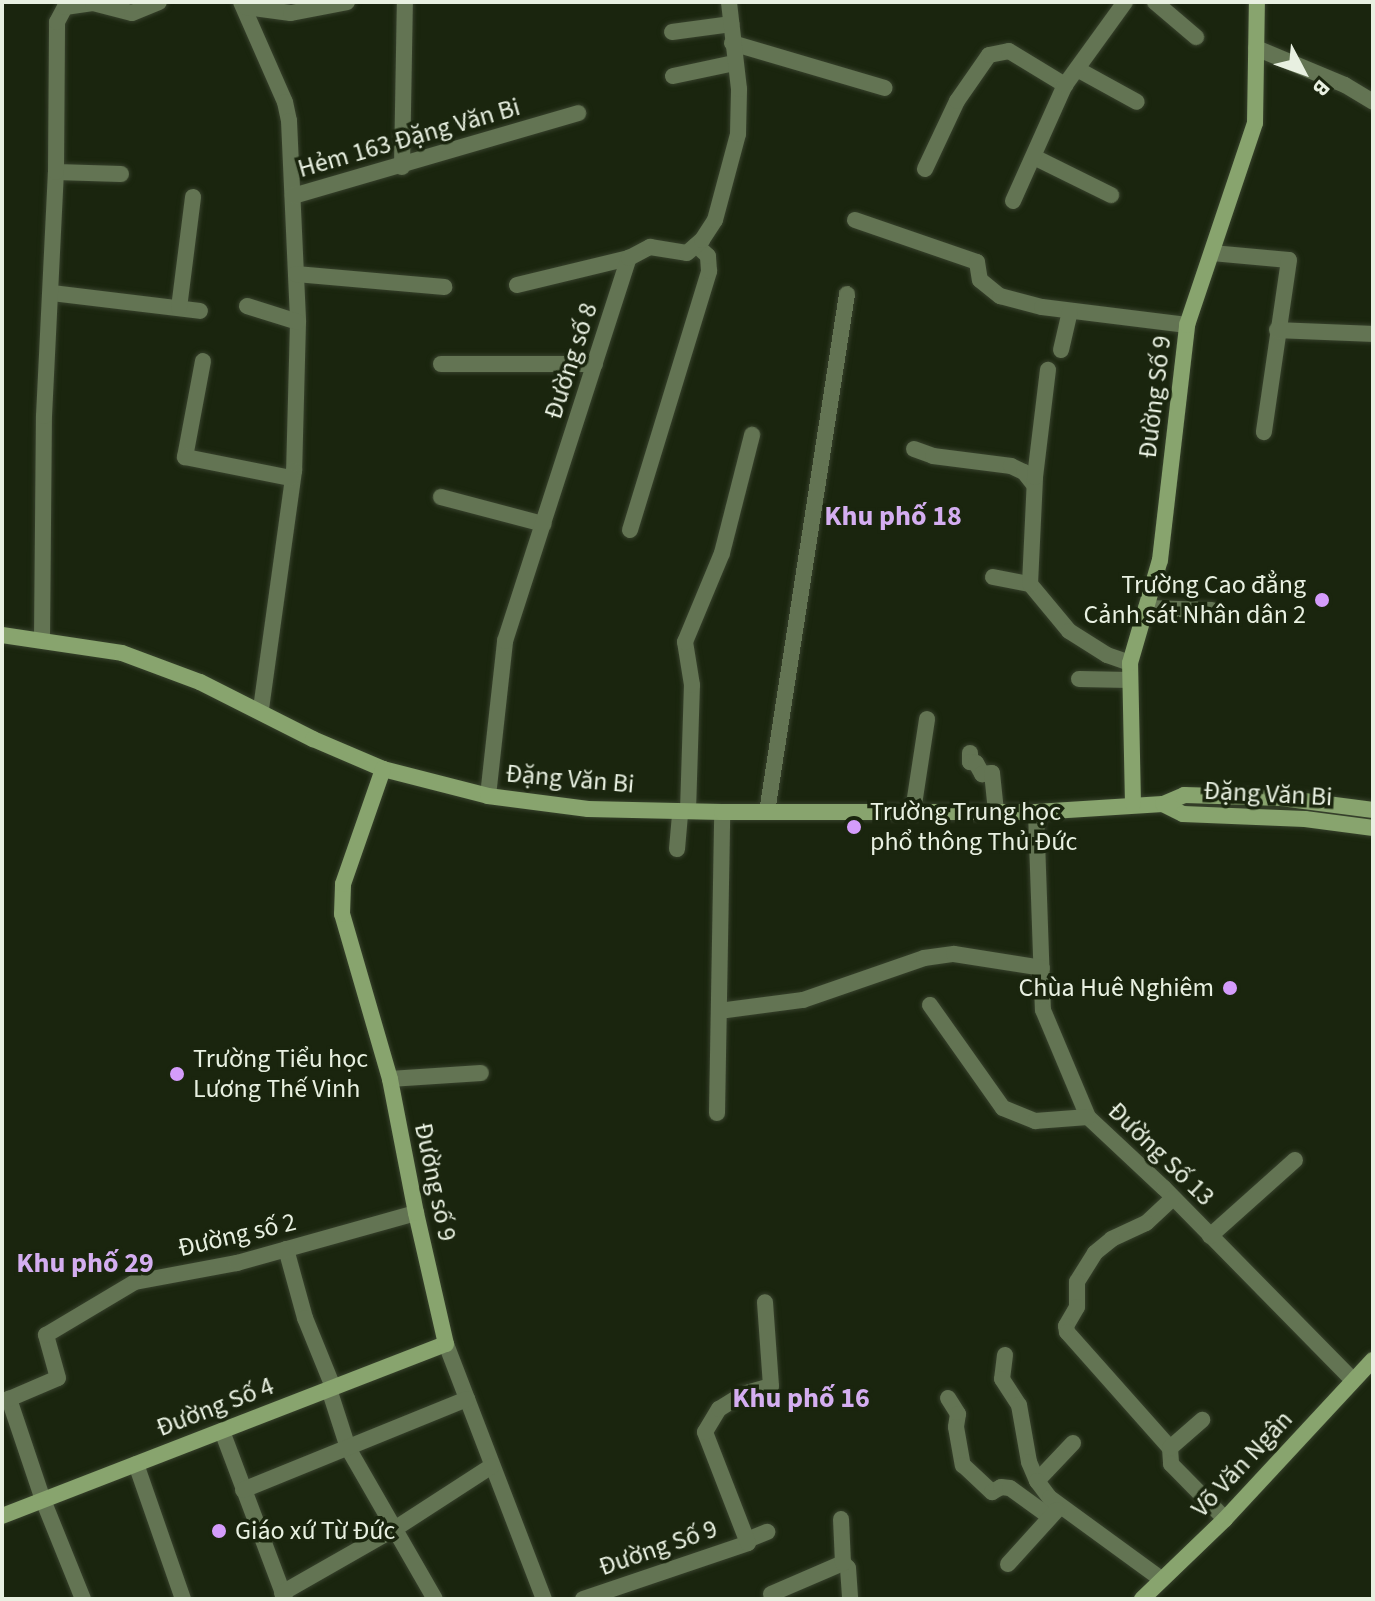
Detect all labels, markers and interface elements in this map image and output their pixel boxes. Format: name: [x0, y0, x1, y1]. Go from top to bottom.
north arrow: [1263, 32, 1343, 112]
text: B: [1305, 72, 1338, 103]
street label: Hẻm 163 Đặng Văn Bi: [294, 91, 524, 185]
street label: Đường số 8: [538, 299, 604, 423]
street label: Đường Số 9: [1132, 334, 1178, 460]
district label: Khu phố 18: [824, 499, 962, 533]
place label: Trường Cao đẳng Cảnh sát Nhân dân 2: [1083, 569, 1306, 630]
marker: Trường Cao đẳng Cảnh sát Nhân dân 2: [1313, 591, 1331, 609]
street label: Đặng Văn Bi: [504, 758, 636, 800]
street label: Đặng Văn Bi: [1203, 775, 1333, 813]
place label: Trường Trung học phổ thông Thủ Đức: [870, 796, 1077, 858]
marker: Trường Trung học phổ thông Thủ Đức: [845, 818, 863, 836]
place label: Chùa Huê Nghiêm: [1018, 972, 1214, 1004]
marker: Chùa Huê Nghiêm: [1221, 979, 1239, 997]
place label: Trường Tiểu học Lương Thế Vinh: [193, 1043, 368, 1104]
marker: Trường Tiểu học Lương Thế Vinh: [168, 1065, 186, 1083]
street label: Đường Số 13: [1101, 1095, 1221, 1213]
street label: Đường số 9: [407, 1120, 463, 1244]
street label: Đường số 2: [175, 1206, 299, 1264]
district label: Khu phố 29: [16, 1246, 154, 1280]
street label: Đường Số 4: [152, 1370, 278, 1444]
district label: Khu phố 16: [732, 1381, 870, 1415]
street label: Võ Văn Ngân: [1185, 1404, 1299, 1524]
street label: Đường Số 9: [595, 1513, 721, 1583]
place label: Giáo xứ Từ Đức: [235, 1515, 395, 1547]
marker: Giáo xứ Từ Đức: [210, 1522, 228, 1540]

